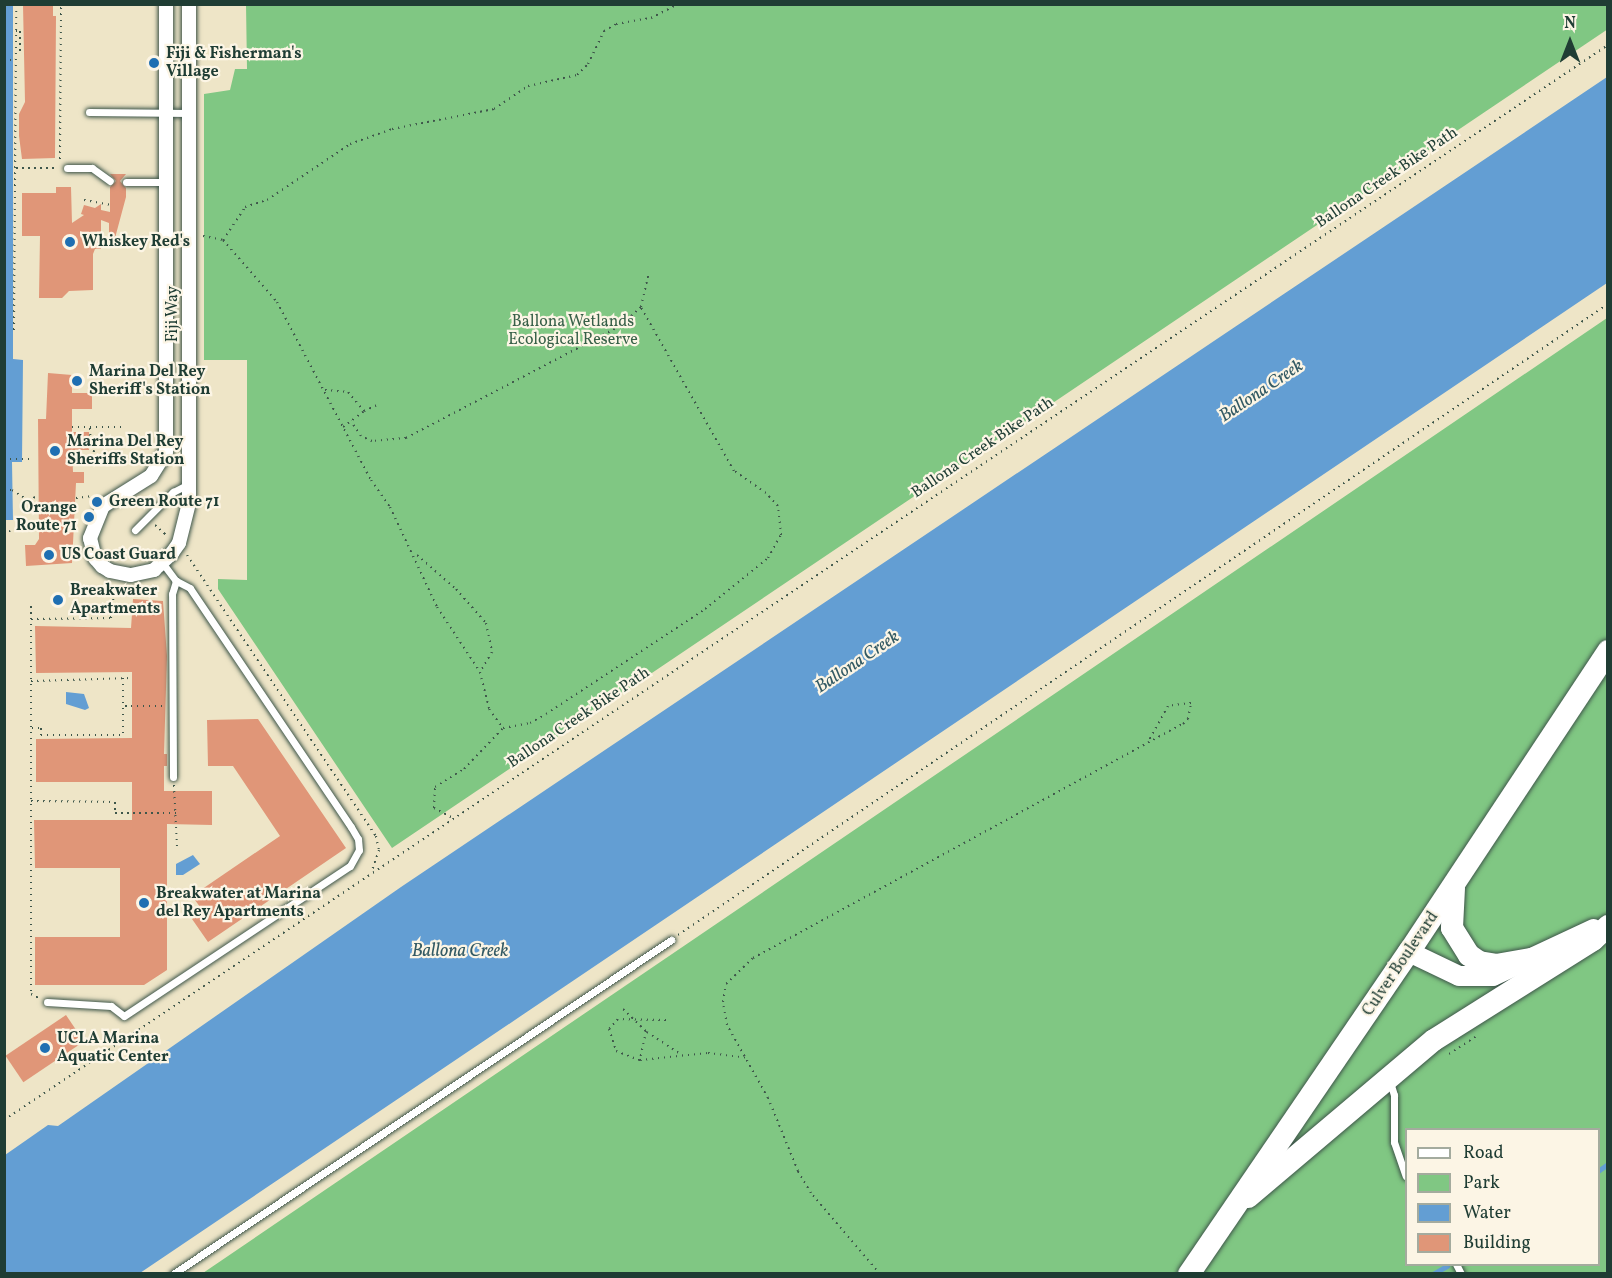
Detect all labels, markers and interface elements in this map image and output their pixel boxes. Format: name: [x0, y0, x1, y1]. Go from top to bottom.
north arrow: [1540, 12, 1600, 72]
text: N: [1564, 13, 1576, 35]
place label: Fiji & Fisherman's Village: [166, 44, 302, 82]
marker: Fiji & Fisherman's Village: [147, 56, 161, 70]
street label: Ballona Creek Bike Path: [1312, 123, 1462, 233]
place label: Whiskey Red's: [82, 232, 190, 252]
marker: Whiskey Red's: [63, 235, 77, 249]
street label: Fiji Way: [163, 286, 183, 342]
park label: Ballona Wetlands Ecological Reserve: [508, 312, 638, 350]
water label: Ballona Creek: [1216, 356, 1308, 428]
place label: Marina Del Rey Sheriff's Station: [89, 362, 211, 400]
marker: Marina Del Rey Sheriff's Station: [70, 374, 84, 388]
street label: Ballona Creek Bike Path: [908, 393, 1058, 503]
place label: Marina Del Rey Sheriffs Station: [67, 432, 185, 470]
marker: Marina Del Rey Sheriffs Station: [48, 444, 62, 458]
place label: Green Route 71: [109, 492, 219, 512]
marker: Green Route 71: [90, 495, 104, 509]
place label: Orange Route 71: [16, 498, 77, 536]
marker: Orange Route 71: [82, 510, 96, 524]
place label: US Coast Guard: [61, 545, 176, 565]
marker: US Coast Guard: [42, 548, 56, 562]
place label: Breakwater Apartments: [70, 581, 160, 619]
marker: Breakwater Apartments: [51, 593, 65, 607]
water label: Ballona Creek: [812, 627, 904, 699]
street label: Ballona Creek Bike Path: [504, 663, 654, 773]
place label: Breakwater at Marina del Rey Apartments: [156, 884, 321, 922]
marker: Breakwater at Marina del Rey Apartments: [137, 896, 151, 910]
street label: Culver Boulevard: [1359, 908, 1443, 1020]
water label: Ballona Creek: [412, 941, 508, 963]
place label: UCLA Marina Aquatic Center: [57, 1029, 169, 1067]
marker: UCLA Marina Aquatic Center: [38, 1041, 52, 1055]
legend: [1405, 1128, 1600, 1266]
text: Road: [1463, 1141, 1504, 1166]
text: Park: [1463, 1171, 1500, 1196]
text: Water: [1463, 1201, 1511, 1226]
text: Building: [1463, 1231, 1531, 1256]

